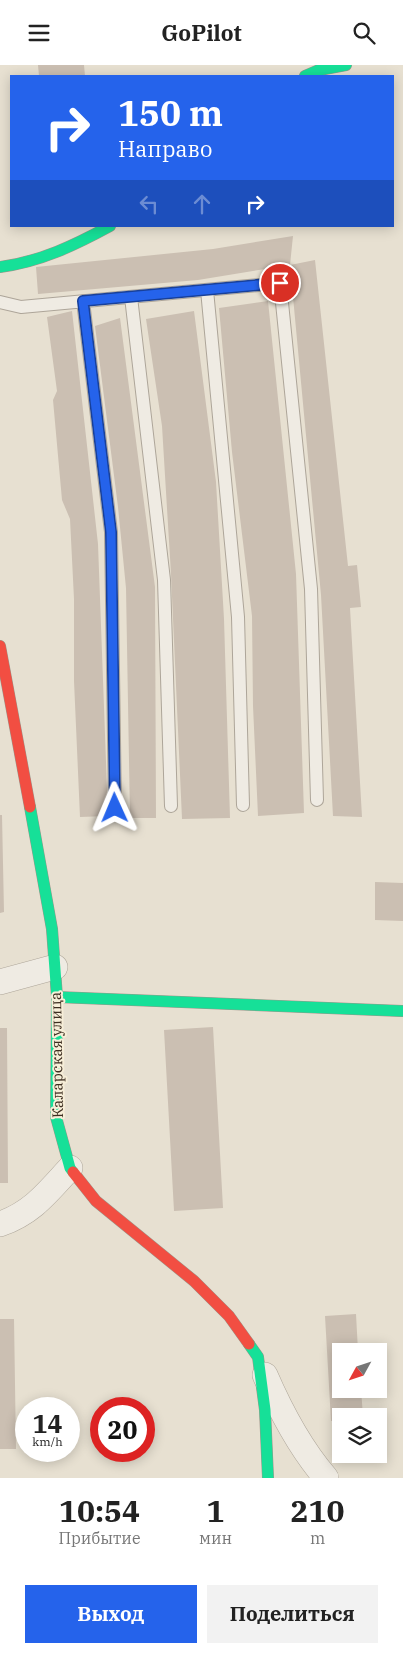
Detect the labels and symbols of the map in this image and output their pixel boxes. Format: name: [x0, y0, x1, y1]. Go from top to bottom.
pin: [259, 262, 301, 304]
position arrow: [88, 781, 140, 833]
street label: Каларская улица: [46, 992, 67, 1118]
north arrow: [332, 1343, 388, 1397]
speed limit sign: 20: [90, 1397, 155, 1462]

